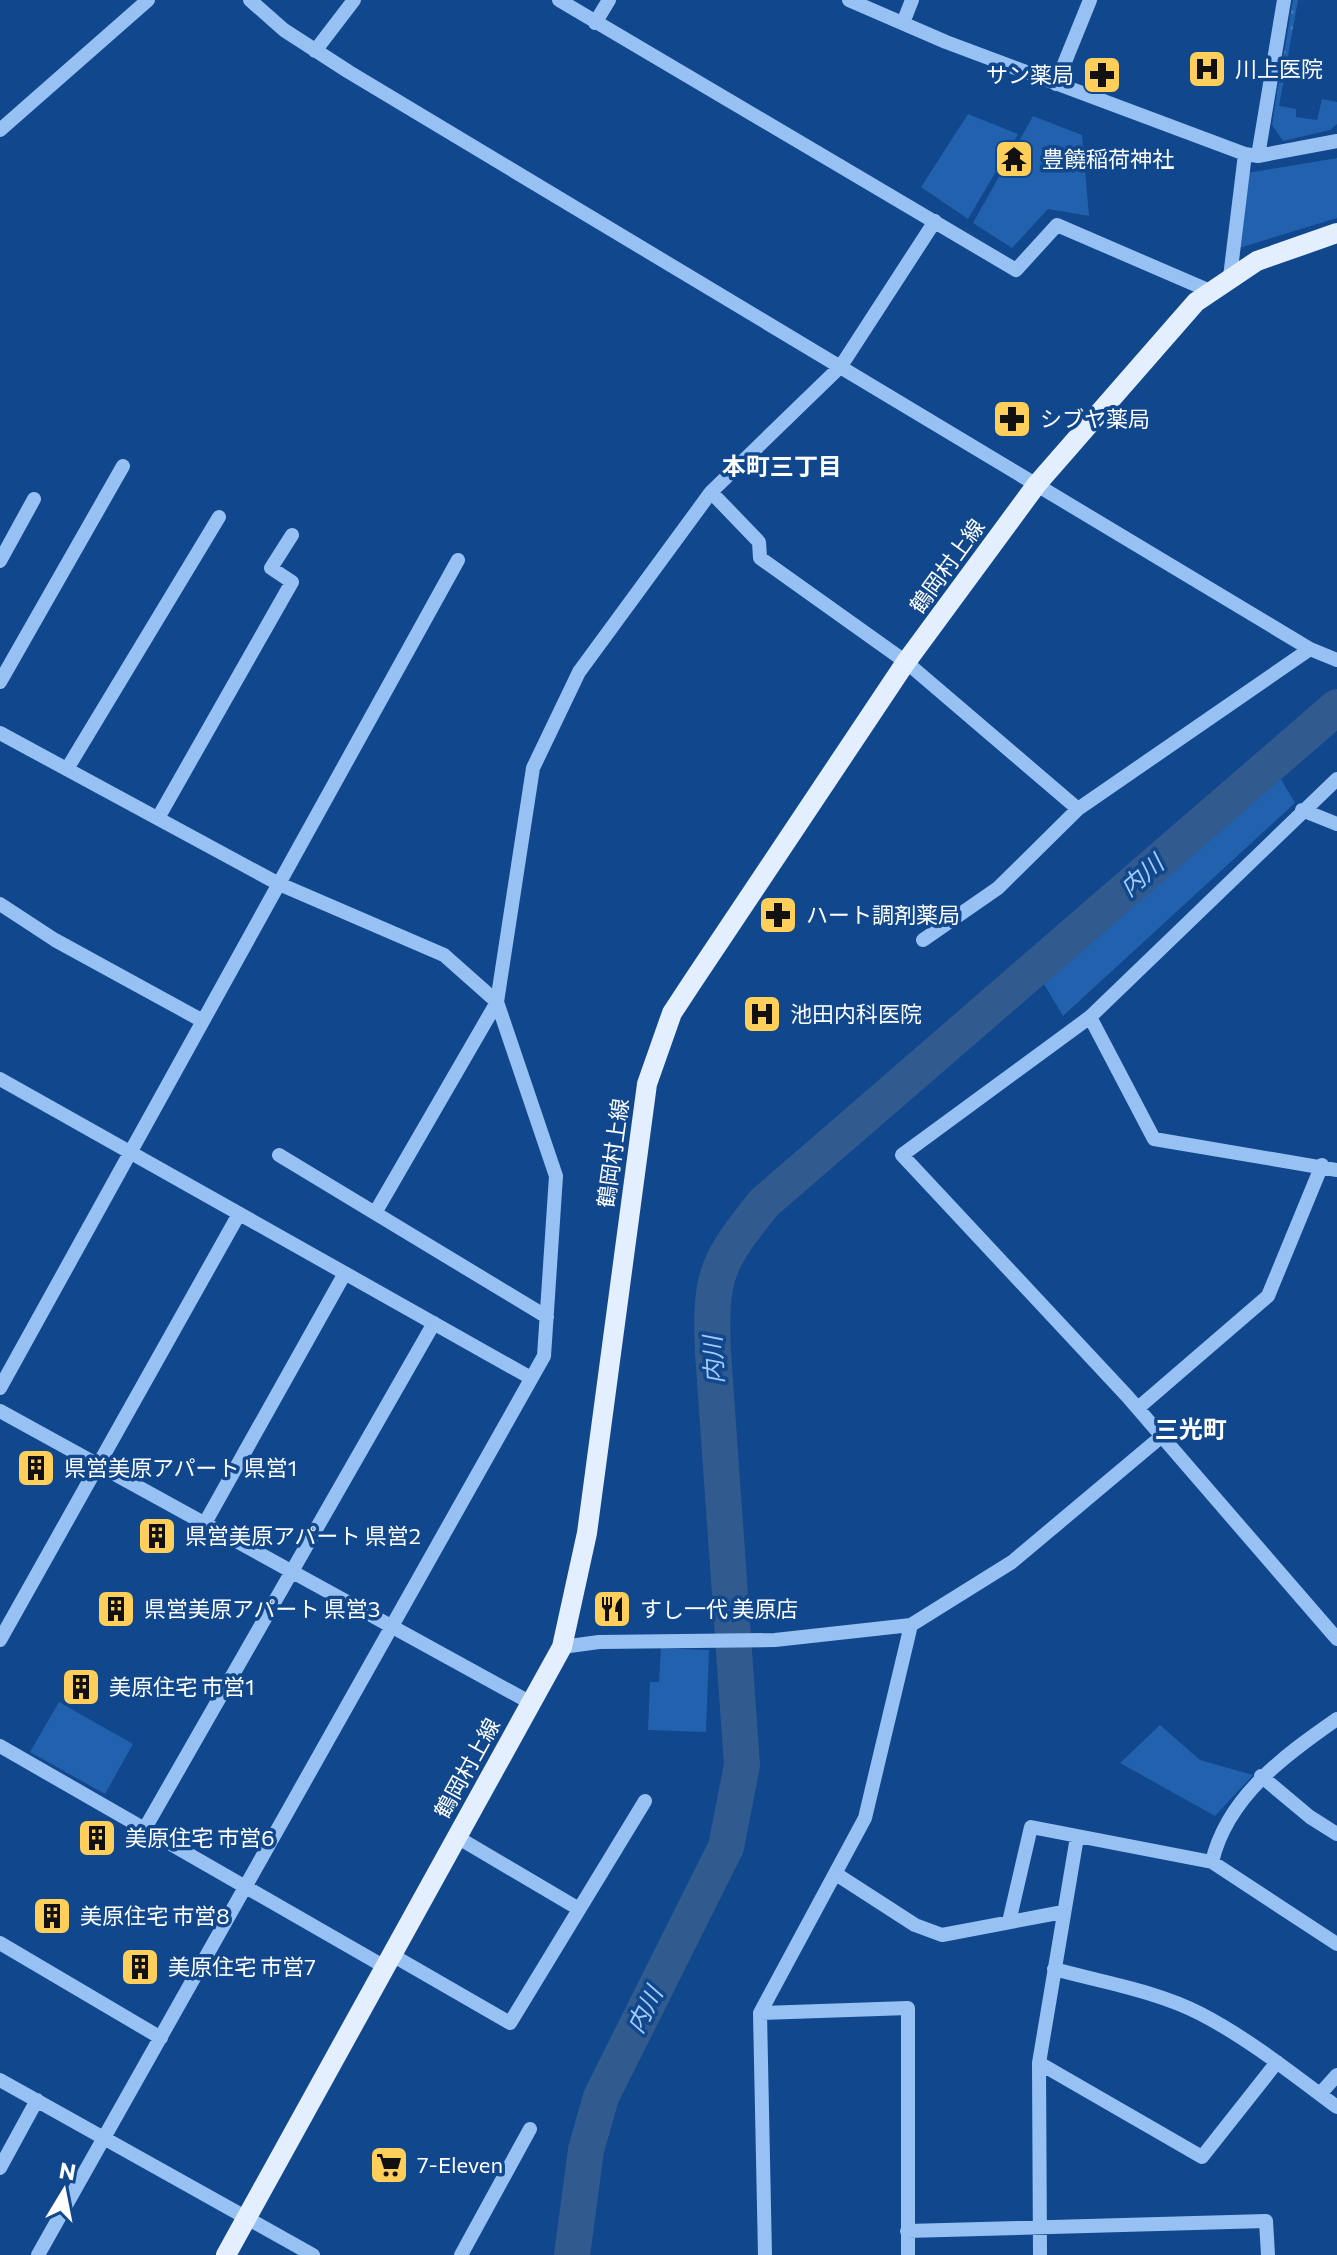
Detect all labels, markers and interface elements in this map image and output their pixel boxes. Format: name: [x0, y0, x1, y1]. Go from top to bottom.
hospital icon: 川上医院: [1186, 48, 1228, 90]
pharmacy icon: サン薬局: [1081, 54, 1123, 96]
place label: 川上医院: [1235, 55, 1323, 82]
place label: サン薬局: [986, 61, 1074, 88]
temple icon: 豊饒稲荷神社: [993, 138, 1035, 180]
place label: 豊饒稲荷神社: [1042, 145, 1174, 172]
pharmacy icon: シブヤ薬局: [991, 398, 1033, 440]
place label: シブヤ薬局: [1040, 405, 1150, 432]
district label: 本町三丁目: [722, 451, 842, 480]
street label: 鶴岡村上線: [903, 513, 990, 618]
water label: 内川: [1113, 846, 1171, 902]
pharmacy icon: ハート調剤薬局: [757, 894, 799, 936]
place label: ハート調剤薬局: [806, 901, 960, 928]
hospital icon: 池田内科医院: [741, 993, 783, 1035]
place label: 池田内科医院: [790, 1000, 922, 1027]
street label: 鶴岡村上線: [591, 1097, 634, 1209]
water label: 内川: [697, 1332, 728, 1385]
district label: 三光町: [1155, 1414, 1227, 1443]
building icon: 県営美原アパート 県営1: [15, 1447, 57, 1489]
place label: 県営美原アパート 県営1: [64, 1454, 297, 1481]
building icon: 県営美原アパート 県営2: [136, 1515, 178, 1557]
place label: 県営美原アパート 県営2: [185, 1522, 421, 1549]
building icon: 県営美原アパート 県営3: [95, 1588, 137, 1630]
restaurant icon: すし一代 美原店: [591, 1588, 633, 1630]
place label: 県営美原アパート 県営3: [144, 1595, 380, 1622]
place label: すし一代 美原店: [640, 1595, 798, 1622]
building icon: 美原住宅 市営1: [60, 1666, 102, 1708]
place label: 美原住宅 市営1: [109, 1673, 255, 1700]
street label: 鶴岡村上線: [428, 1713, 505, 1822]
building icon: 美原住宅 市営6: [76, 1817, 118, 1859]
place label: 美原住宅 市営6: [125, 1824, 275, 1851]
building icon: 美原住宅 市営8: [31, 1895, 73, 1937]
place label: 美原住宅 市営8: [80, 1902, 230, 1929]
building icon: 美原住宅 市営7: [119, 1946, 161, 1988]
place label: 美原住宅 市営7: [168, 1953, 316, 1980]
water label: 内川: [620, 1979, 669, 2037]
supermarket icon: 7-Eleven: [368, 2144, 410, 2186]
north arrow: [24, 2151, 104, 2231]
place label: 7-Eleven: [417, 2151, 503, 2178]
text: N: [57, 2156, 78, 2186]

